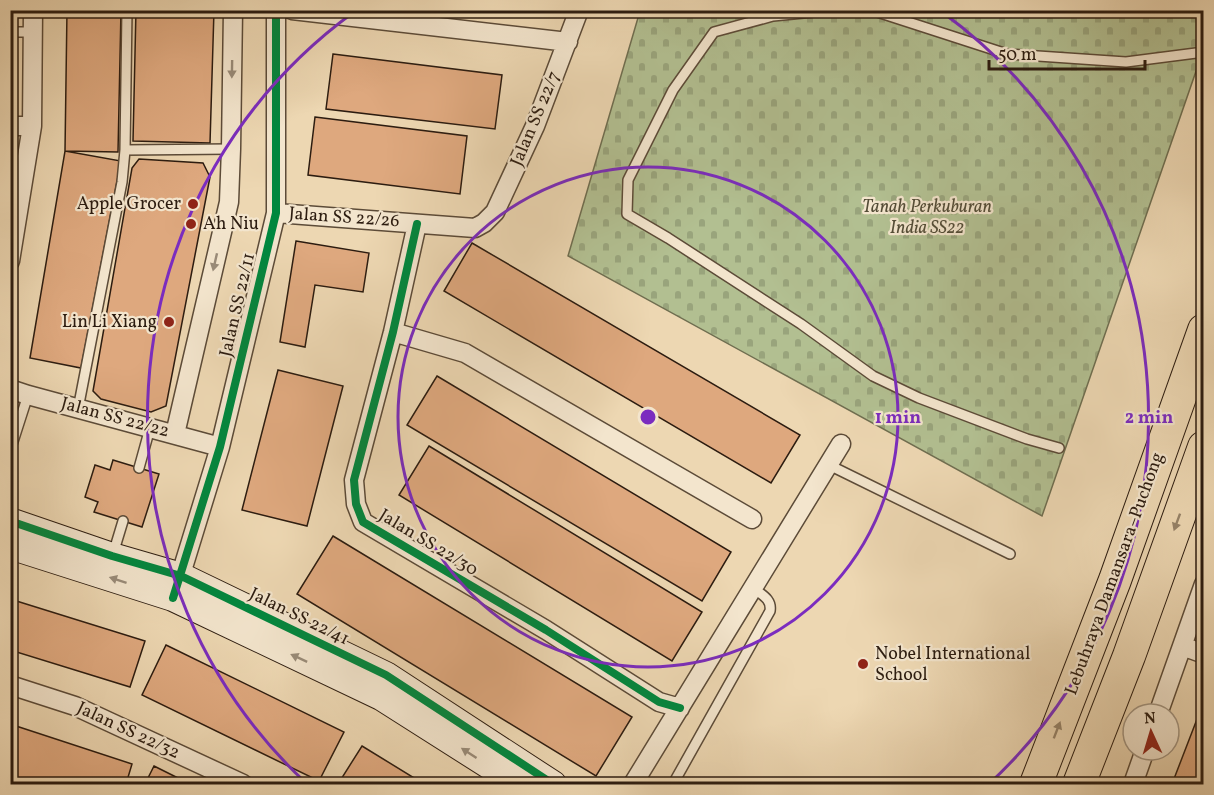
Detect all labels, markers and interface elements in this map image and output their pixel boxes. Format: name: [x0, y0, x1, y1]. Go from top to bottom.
scale bar: [989, 33, 1145, 71]
text: 50 m: [998, 43, 1037, 68]
one-way arrow: [227, 59, 237, 78]
street label: Jalan SS 22/7: [505, 68, 567, 170]
place label: Apple Grocer: [77, 192, 181, 217]
park label: Tanah Perkuburan India SS22: [862, 195, 992, 241]
marker: Apple Grocer: [186, 197, 200, 211]
street label: Jalan SS 22/26: [288, 202, 400, 234]
place label: Ah Niu: [203, 212, 259, 237]
marker: Ah Niu: [184, 217, 198, 231]
street label: Jalan SS 22/11: [214, 250, 262, 360]
one-way arrow: [210, 253, 220, 272]
place label: Lin Li Xiang: [62, 310, 157, 335]
marker: Lin Li Xiang: [162, 315, 176, 329]
street label: Jalan SS 22/22: [58, 392, 172, 444]
text: 1 min: [875, 406, 921, 431]
text: 2 min: [1125, 406, 1173, 431]
centre of rings: [638, 407, 658, 427]
street label: Lebuhraya Damansara–Puchong: [1059, 449, 1171, 699]
street label: Jalan SS 22/30: [374, 503, 483, 583]
one-way arrow: [1171, 513, 1181, 531]
one-way arrow: [109, 575, 127, 585]
street label: Jalan SS 22/41: [245, 582, 353, 652]
place label: Nobel International School: [875, 642, 1030, 688]
one-way arrow: [290, 653, 307, 662]
marker: Nobel International School: [856, 657, 870, 671]
street label: Jalan SS 22/32: [72, 696, 184, 766]
north arrow: [1121, 702, 1181, 762]
text: N: [1144, 708, 1157, 730]
one-way arrow: [1053, 721, 1062, 739]
one-way arrow: [461, 747, 477, 759]

